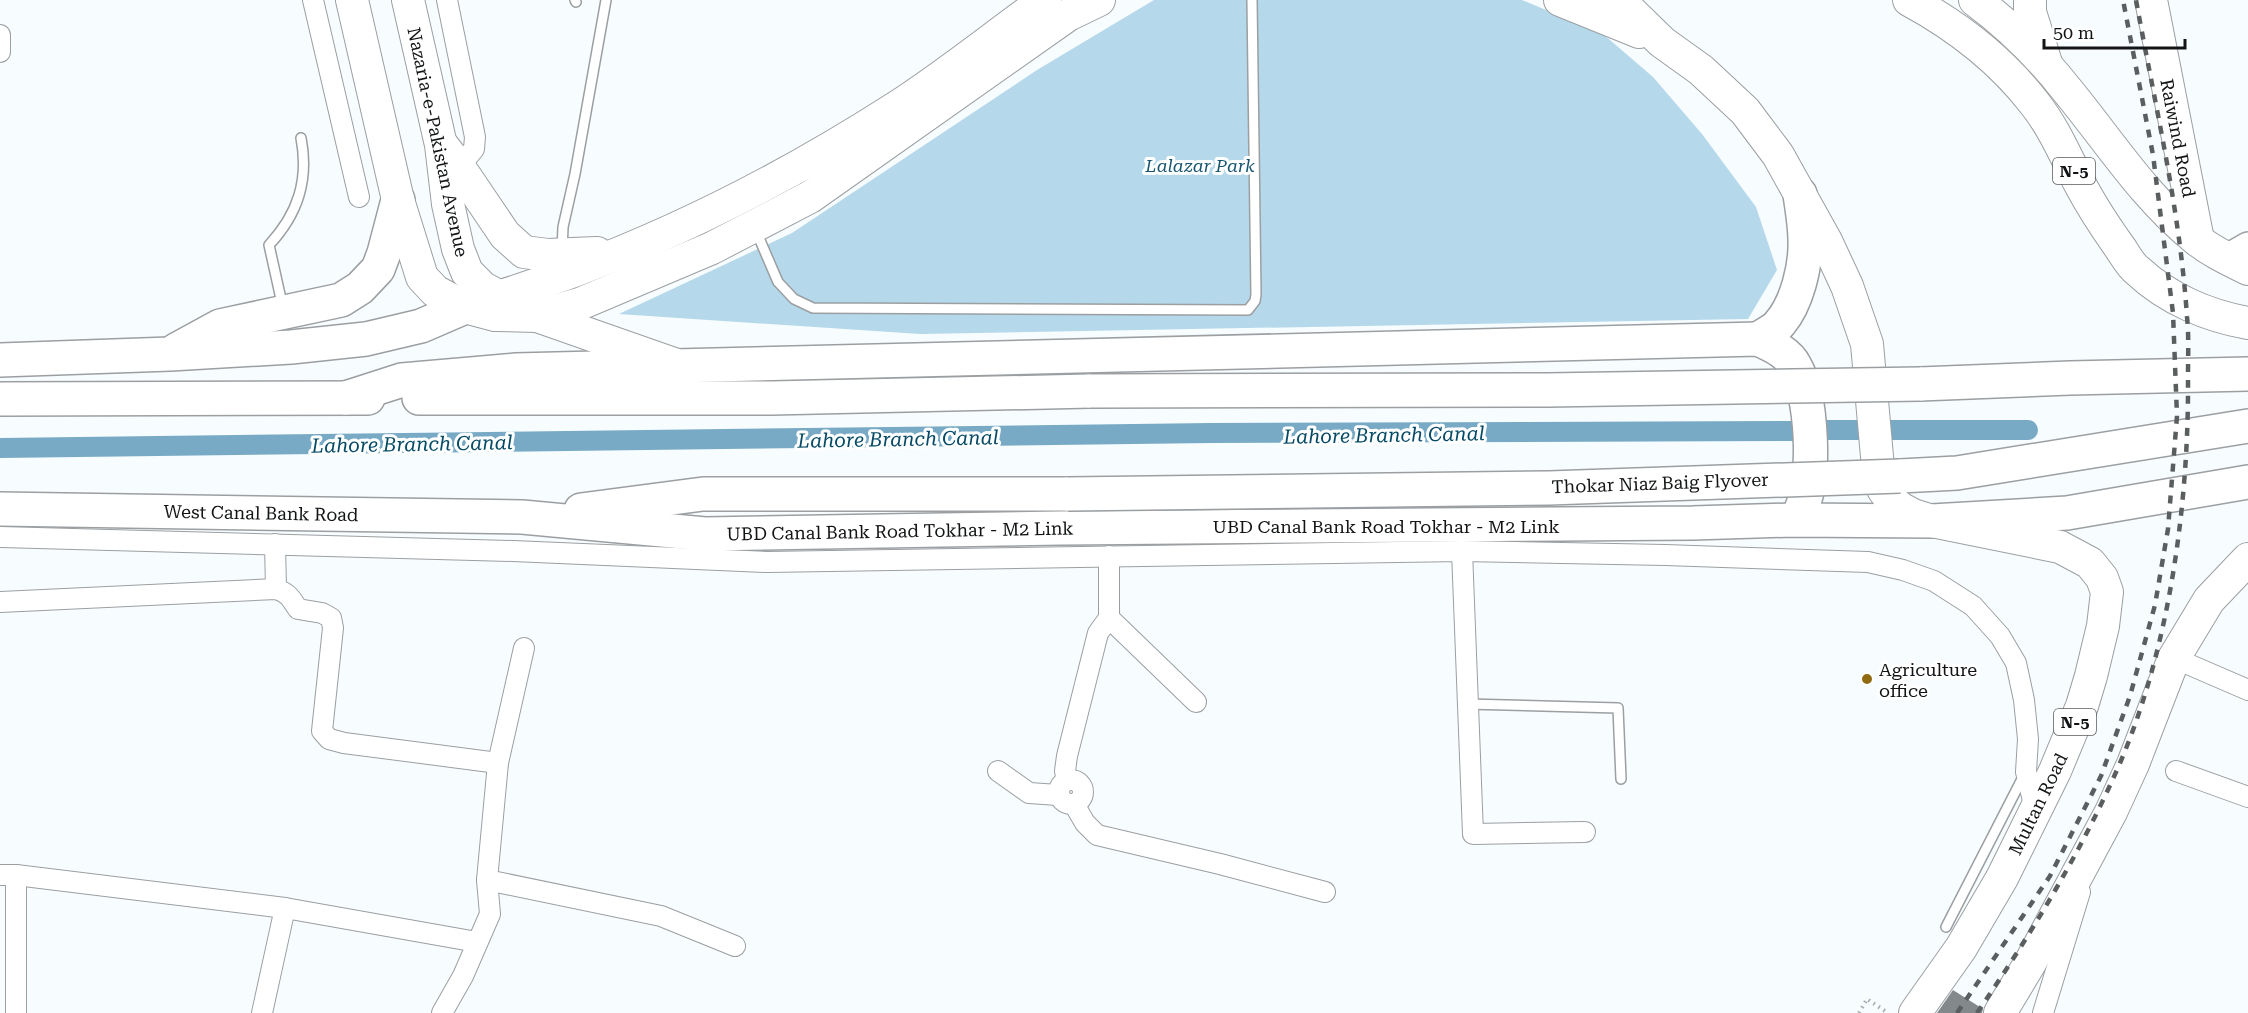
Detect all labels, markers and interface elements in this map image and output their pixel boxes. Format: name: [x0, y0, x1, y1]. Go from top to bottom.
scale bar: [2044, 12, 2185, 50]
text: 50 m: [2053, 22, 2094, 43]
street label: Nazaria-e-Pakistan Avenue: [403, 25, 473, 259]
street label: Raiwind Road: [2156, 77, 2200, 200]
park label: Lalazar Park: [1144, 155, 1255, 176]
road number: N-5: [2053, 158, 2095, 184]
water label: Lahore Branch Canal: [1282, 421, 1485, 449]
water label: Lahore Branch Canal: [796, 425, 999, 453]
water label: Lahore Branch Canal: [310, 430, 513, 458]
street label: Thokar Niaz Baig Flyover: [1551, 469, 1769, 497]
street label: West Canal Bank Road: [164, 501, 359, 525]
street label: UBD Canal Bank Road Tokhar - M2 Link: [1212, 516, 1560, 537]
street label: UBD Canal Bank Road Tokhar - M2 Link: [726, 517, 1074, 545]
place label: Agriculture office: [1879, 659, 1977, 701]
marker: Agriculture office: [1860, 672, 1874, 686]
road number: N-5: [2054, 709, 2096, 735]
street label: Multan Road: [2004, 749, 2072, 858]

